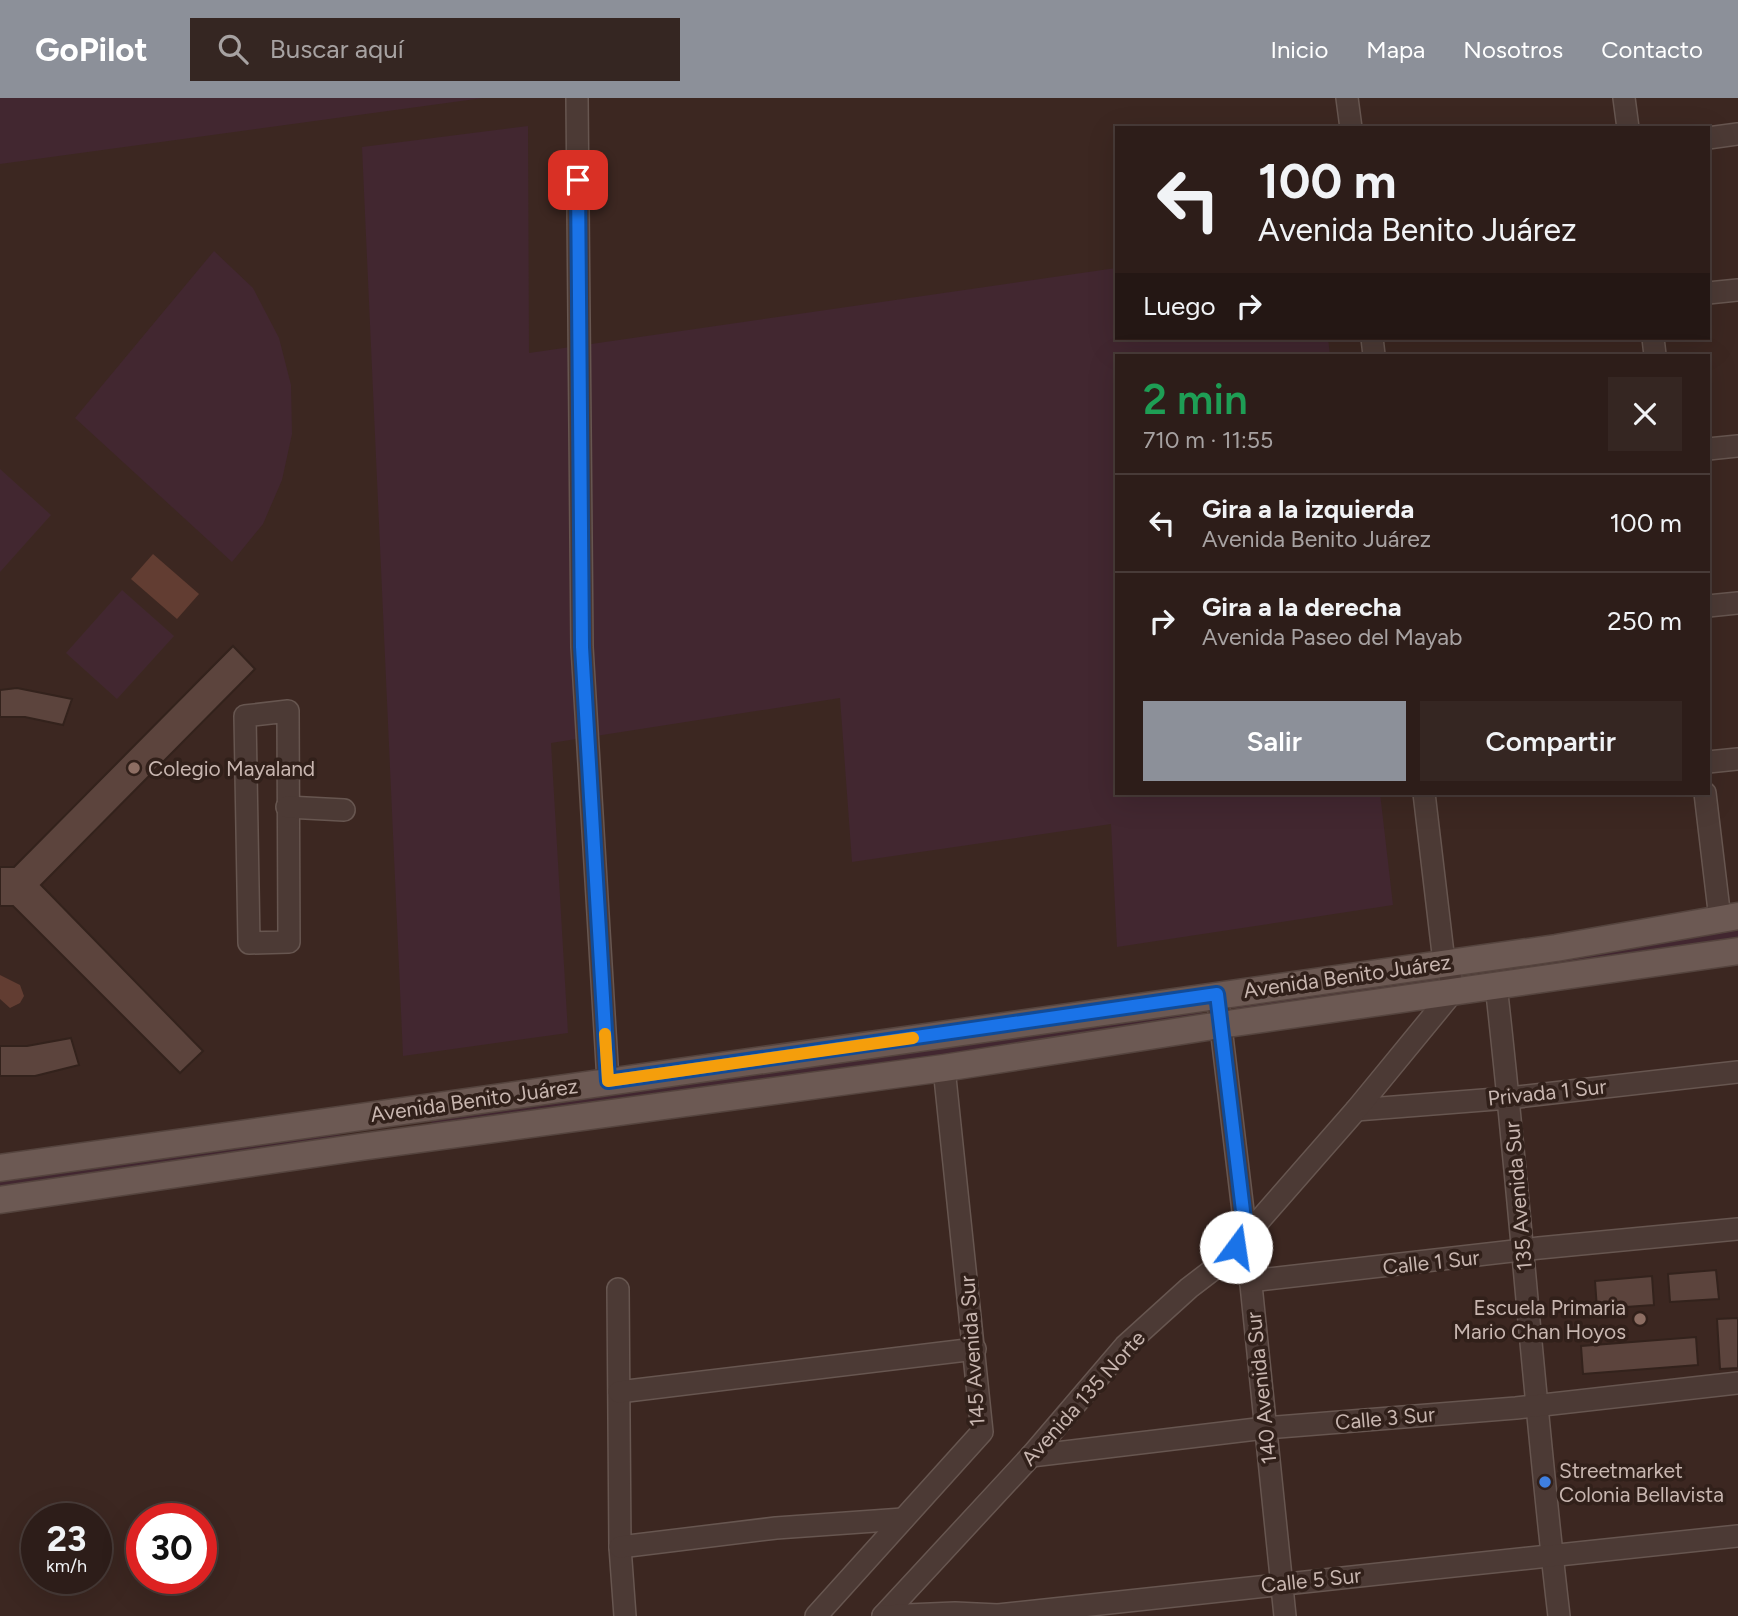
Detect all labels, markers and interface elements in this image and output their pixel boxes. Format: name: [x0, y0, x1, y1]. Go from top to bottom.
search box: [190, 18, 680, 81]
text: GoPilot: [35, 30, 148, 69]
icon: search: [214, 30, 252, 68]
text: Buscar aquí: [270, 33, 404, 65]
text: Inicio: [1270, 35, 1328, 64]
text: Mapa: [1366, 35, 1425, 64]
text: Nosotros: [1463, 35, 1563, 64]
text: Contacto: [1601, 35, 1703, 64]
pin: [548, 150, 608, 210]
text: 100 m: [1258, 151, 1397, 210]
icon: left: [1143, 154, 1234, 245]
icon: arrive: [559, 161, 597, 199]
text: Avenida Benito Juárez: [1258, 211, 1577, 249]
icon: right: [1230, 287, 1268, 325]
text: Luego: [1143, 290, 1216, 322]
text: 2 min: [1143, 374, 1248, 425]
button: close: [1608, 377, 1682, 451]
text: 710 m · 11:55: [1143, 426, 1273, 454]
text: Gira a la izquierda: [1202, 493, 1414, 525]
icon: left: [1143, 504, 1181, 542]
text: 100 m: [1609, 507, 1682, 539]
text: Avenida Benito Juárez: [1202, 525, 1431, 553]
text: Gira a la derecha: [1202, 591, 1402, 623]
icon: right: [1143, 602, 1181, 640]
text: 250 m: [1607, 605, 1682, 637]
text: Avenida Paseo del Mayab: [1202, 623, 1463, 651]
button: Salir: [1143, 701, 1406, 781]
button: Compartir: [1420, 701, 1682, 781]
place label: Colegio Mayaland: [148, 756, 315, 781]
marker: Colegio Mayaland: [126, 760, 142, 776]
street label: Avenida Benito Juárez: [1242, 949, 1452, 1003]
street label: Avenida Benito Juárez: [369, 1073, 579, 1127]
street label: Privada 1 Sur: [1486, 1073, 1608, 1111]
street label: 135 Avenida Sur: [1499, 1120, 1537, 1272]
position arrow: [1199, 1210, 1273, 1284]
street label: Calle 1 Sur: [1381, 1244, 1481, 1280]
street label: 145 Avenida Sur: [954, 1275, 990, 1427]
place label: Escuela Primaria Mario Chan Hoyos: [1453, 1295, 1626, 1344]
street label: 140 Avenida Sur: [1241, 1311, 1281, 1465]
marker: Escuela Primaria Mario Chan Hoyos: [1632, 1311, 1648, 1327]
street label: Avenida 135 Norte: [1016, 1325, 1150, 1471]
street label: Calle 3 Sur: [1334, 1401, 1436, 1435]
place label: Streetmarket Colonia Bellavista: [1559, 1458, 1724, 1507]
marker: Streetmarket Colonia Bellavista: [1537, 1474, 1553, 1490]
speed limit sign: 30: [126, 1503, 217, 1594]
text: 23: [47, 1518, 86, 1560]
text: km/h: [46, 1555, 87, 1577]
street label: Calle 5 Sur: [1260, 1562, 1362, 1598]

